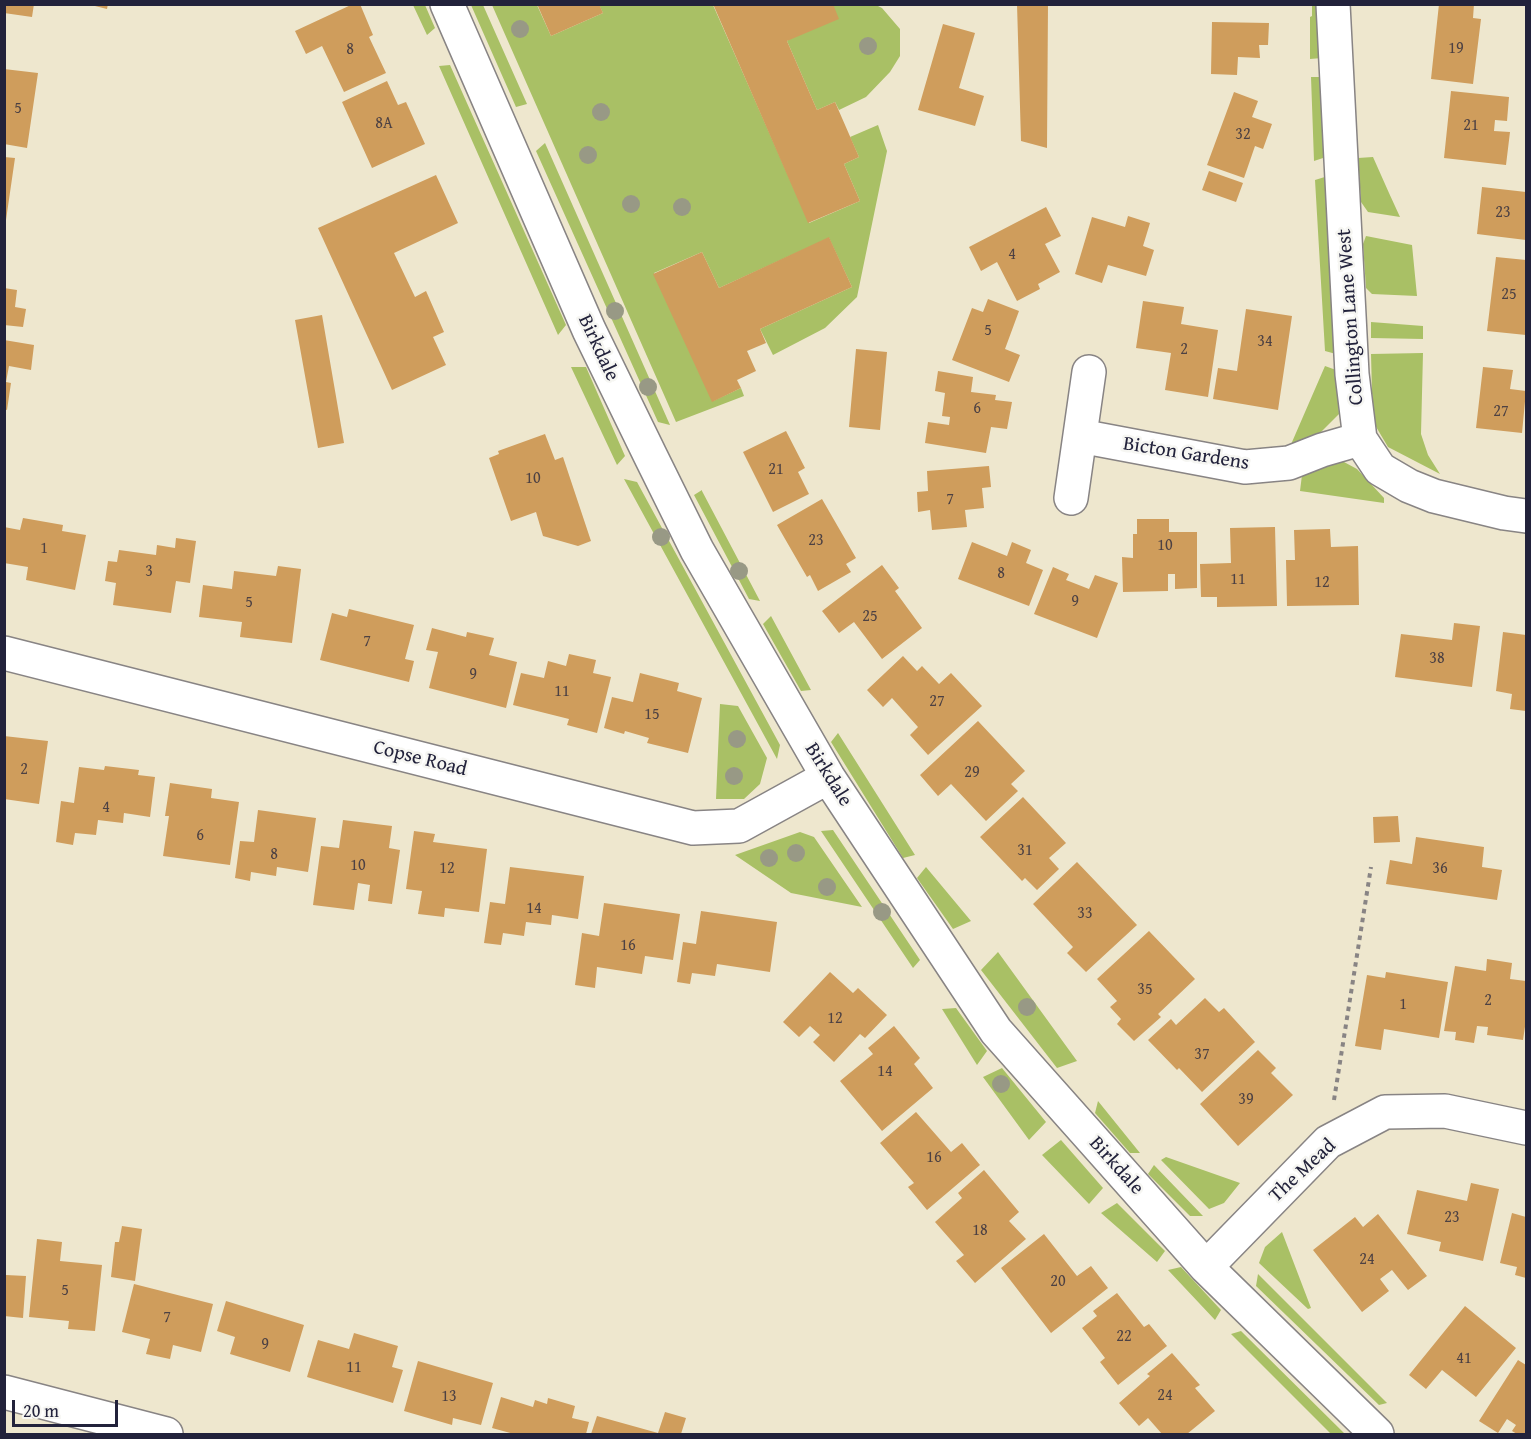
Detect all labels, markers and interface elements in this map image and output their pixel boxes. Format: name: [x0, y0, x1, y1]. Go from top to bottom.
house number: 19: [1448, 39, 1464, 59]
house number: 8: [346, 40, 354, 60]
house number: 5: [14, 99, 22, 119]
house number: 8A: [375, 114, 393, 134]
house number: 21: [1463, 116, 1479, 136]
house number: 32: [1235, 125, 1251, 145]
house number: 23: [1495, 203, 1511, 223]
street label: Collington Lane West: [1333, 228, 1369, 406]
house number: 4: [1008, 245, 1016, 265]
house number: 25: [1501, 285, 1517, 305]
street label: Birkdale: [572, 311, 624, 385]
house number: 5: [984, 321, 992, 341]
house number: 34: [1257, 332, 1273, 352]
house number: 2: [1180, 340, 1188, 360]
house number: 6: [973, 399, 981, 419]
house number: 27: [1493, 402, 1509, 422]
street label: Bicton Gardens: [1121, 432, 1251, 476]
house number: 21: [768, 460, 784, 480]
house number: 10: [525, 469, 541, 489]
house number: 7: [946, 490, 954, 510]
house number: 23: [808, 531, 824, 551]
house number: 10: [1157, 536, 1173, 556]
house number: 1: [40, 539, 48, 559]
house number: 3: [145, 562, 153, 582]
house number: 8: [997, 564, 1005, 584]
house number: 11: [1230, 570, 1246, 590]
house number: 12: [1314, 573, 1330, 593]
house number: 9: [1071, 592, 1079, 612]
house number: 5: [245, 593, 253, 613]
house number: 25: [862, 607, 878, 627]
house number: 7: [363, 632, 371, 652]
house number: 38: [1429, 649, 1445, 669]
house number: 9: [469, 665, 477, 685]
house number: 11: [554, 682, 570, 702]
house number: 27: [929, 692, 945, 712]
house number: 15: [644, 705, 660, 725]
street label: Copse Road: [371, 736, 469, 782]
street label: Birkdale: [799, 739, 857, 811]
house number: 2: [20, 760, 28, 780]
house number: 29: [964, 763, 980, 783]
house number: 4: [102, 798, 110, 818]
house number: 6: [196, 826, 204, 846]
house number: 31: [1017, 841, 1033, 861]
house number: 8: [270, 845, 278, 865]
house number: 10: [350, 856, 366, 876]
house number: 12: [439, 859, 455, 879]
house number: 36: [1432, 859, 1448, 879]
house number: 14: [526, 899, 542, 919]
house number: 33: [1077, 904, 1093, 924]
house number: 16: [620, 936, 636, 956]
house number: 35: [1137, 980, 1153, 1000]
house number: 2: [1484, 991, 1492, 1011]
house number: 1: [1399, 995, 1407, 1015]
house number: 12: [827, 1009, 843, 1029]
house number: 37: [1194, 1045, 1210, 1065]
house number: 14: [877, 1062, 893, 1082]
house number: 39: [1238, 1090, 1254, 1110]
street label: Birkdale: [1084, 1132, 1148, 1200]
street label: The Mead: [1265, 1134, 1341, 1208]
house number: 16: [926, 1148, 942, 1168]
house number: 23: [1444, 1208, 1460, 1228]
house number: 18: [972, 1221, 988, 1241]
house number: 24: [1359, 1250, 1375, 1270]
house number: 20: [1050, 1272, 1066, 1292]
house number: 5: [61, 1281, 69, 1301]
house number: 7: [163, 1308, 171, 1328]
house number: 22: [1116, 1327, 1132, 1347]
house number: 9: [261, 1335, 269, 1355]
house number: 41: [1456, 1349, 1472, 1369]
house number: 11: [346, 1358, 362, 1378]
house number: 24: [1157, 1386, 1173, 1406]
house number: 13: [441, 1387, 457, 1407]
scale bar: [15, 1388, 122, 1426]
text: 20 m: [23, 1397, 59, 1424]

